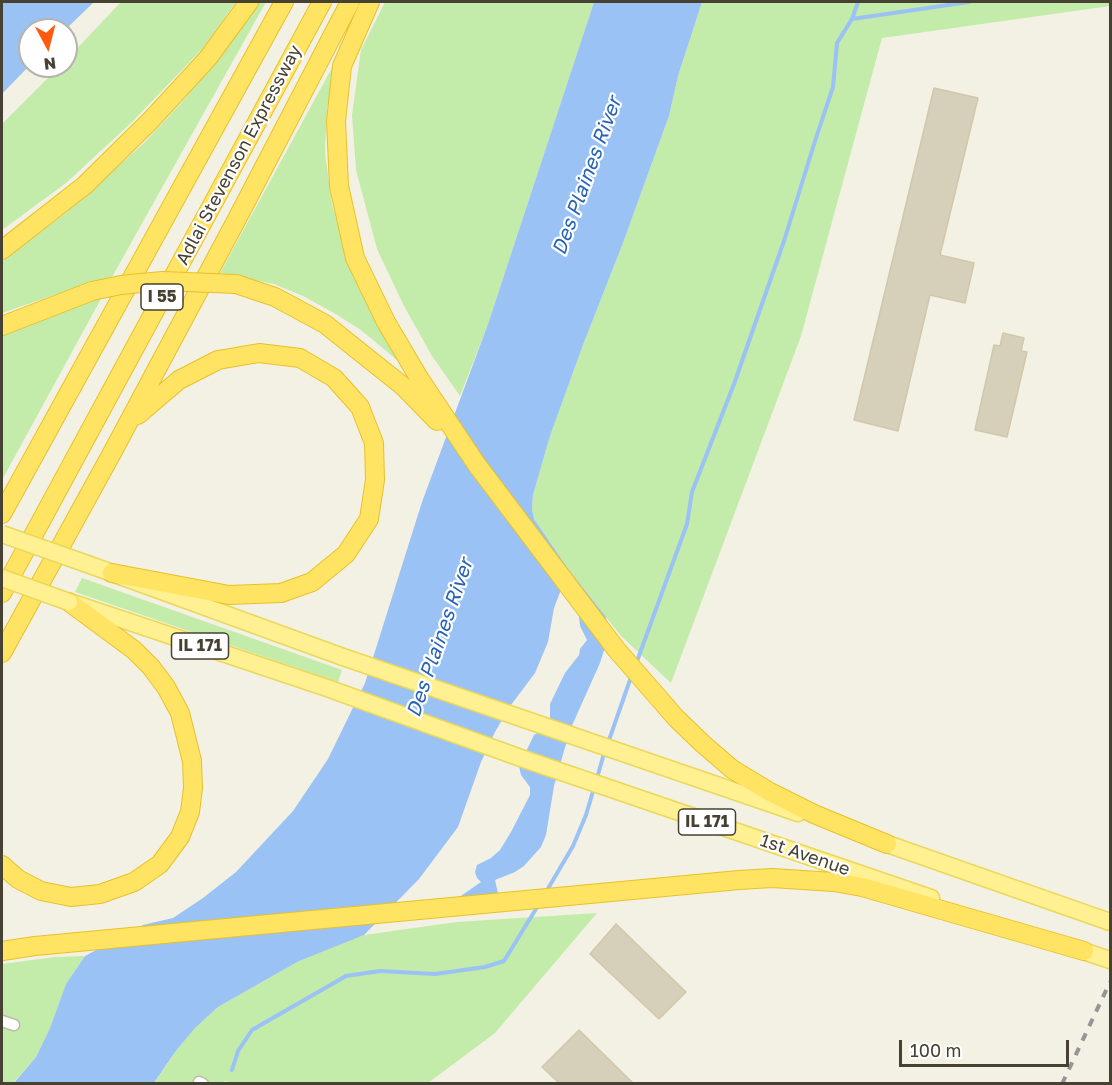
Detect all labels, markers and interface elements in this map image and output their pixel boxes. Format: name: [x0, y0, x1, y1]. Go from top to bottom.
north arrow: [18, 18, 78, 78]
street label: Adlai Stevenson Expressway: [172, 41, 306, 269]
text: N: [43, 53, 57, 75]
water label: Des Plaines River: [547, 94, 627, 258]
road number: I 55: [141, 284, 183, 310]
water label: Des Plaines River: [402, 556, 478, 720]
road number: IL 171: [172, 633, 228, 659]
road number: IL 171: [678, 809, 736, 835]
street label: 1st Avenue: [757, 830, 853, 880]
scale bar: [902, 1028, 1072, 1066]
text: 100 m: [910, 1039, 961, 1061]

